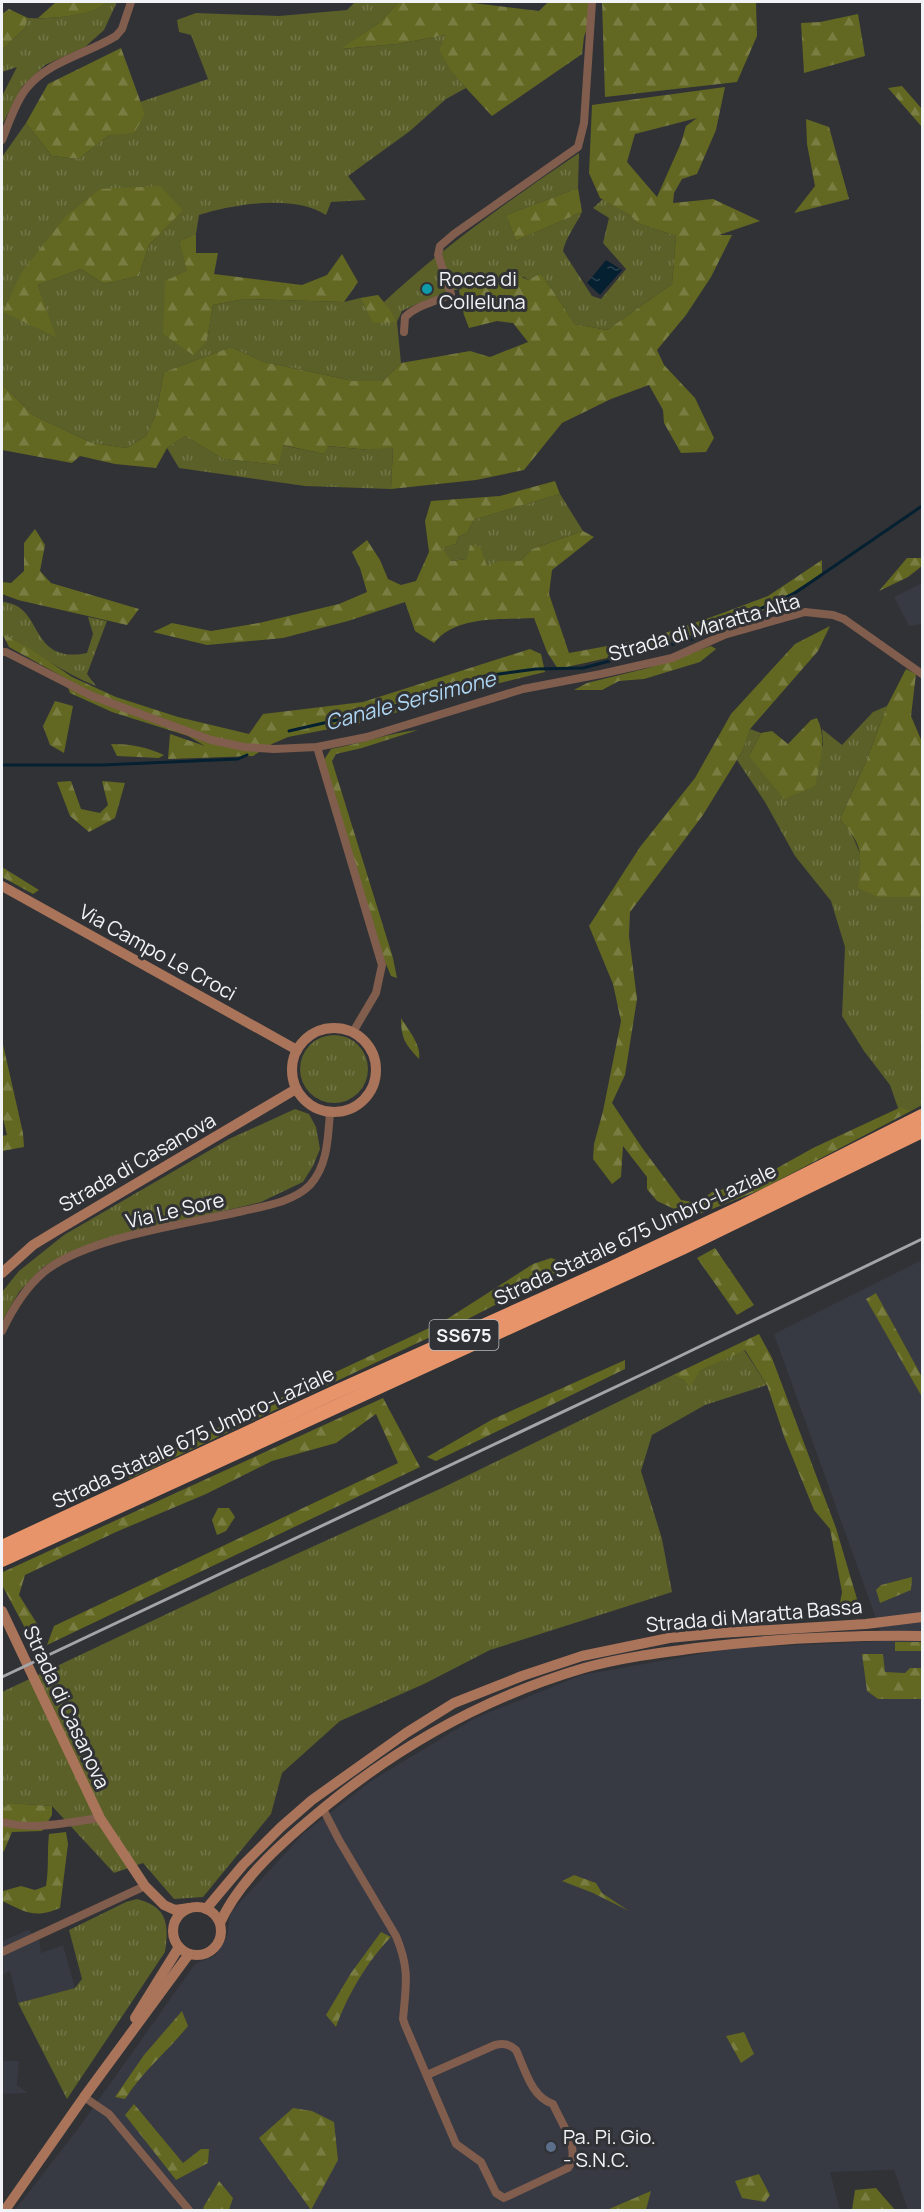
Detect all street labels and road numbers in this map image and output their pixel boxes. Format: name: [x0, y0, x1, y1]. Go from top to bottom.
street label: Strada di Maratta Alta: [605, 587, 803, 667]
street label: Via Campo Le Croci: [74, 898, 242, 1006]
street label: Strada di Casanova: [54, 1106, 220, 1218]
street label: Strada Statale 675 Umbro-Laziale: [490, 1157, 780, 1311]
street label: Via Le Sore: [123, 1186, 227, 1234]
road number: SS675: [430, 1320, 498, 1350]
street label: Strada Statale 675 Umbro-Laziale: [48, 1360, 338, 1514]
street label: Strada di Maratta Bassa: [645, 1592, 863, 1638]
street label: Strada di Casanova: [17, 1621, 117, 1793]

